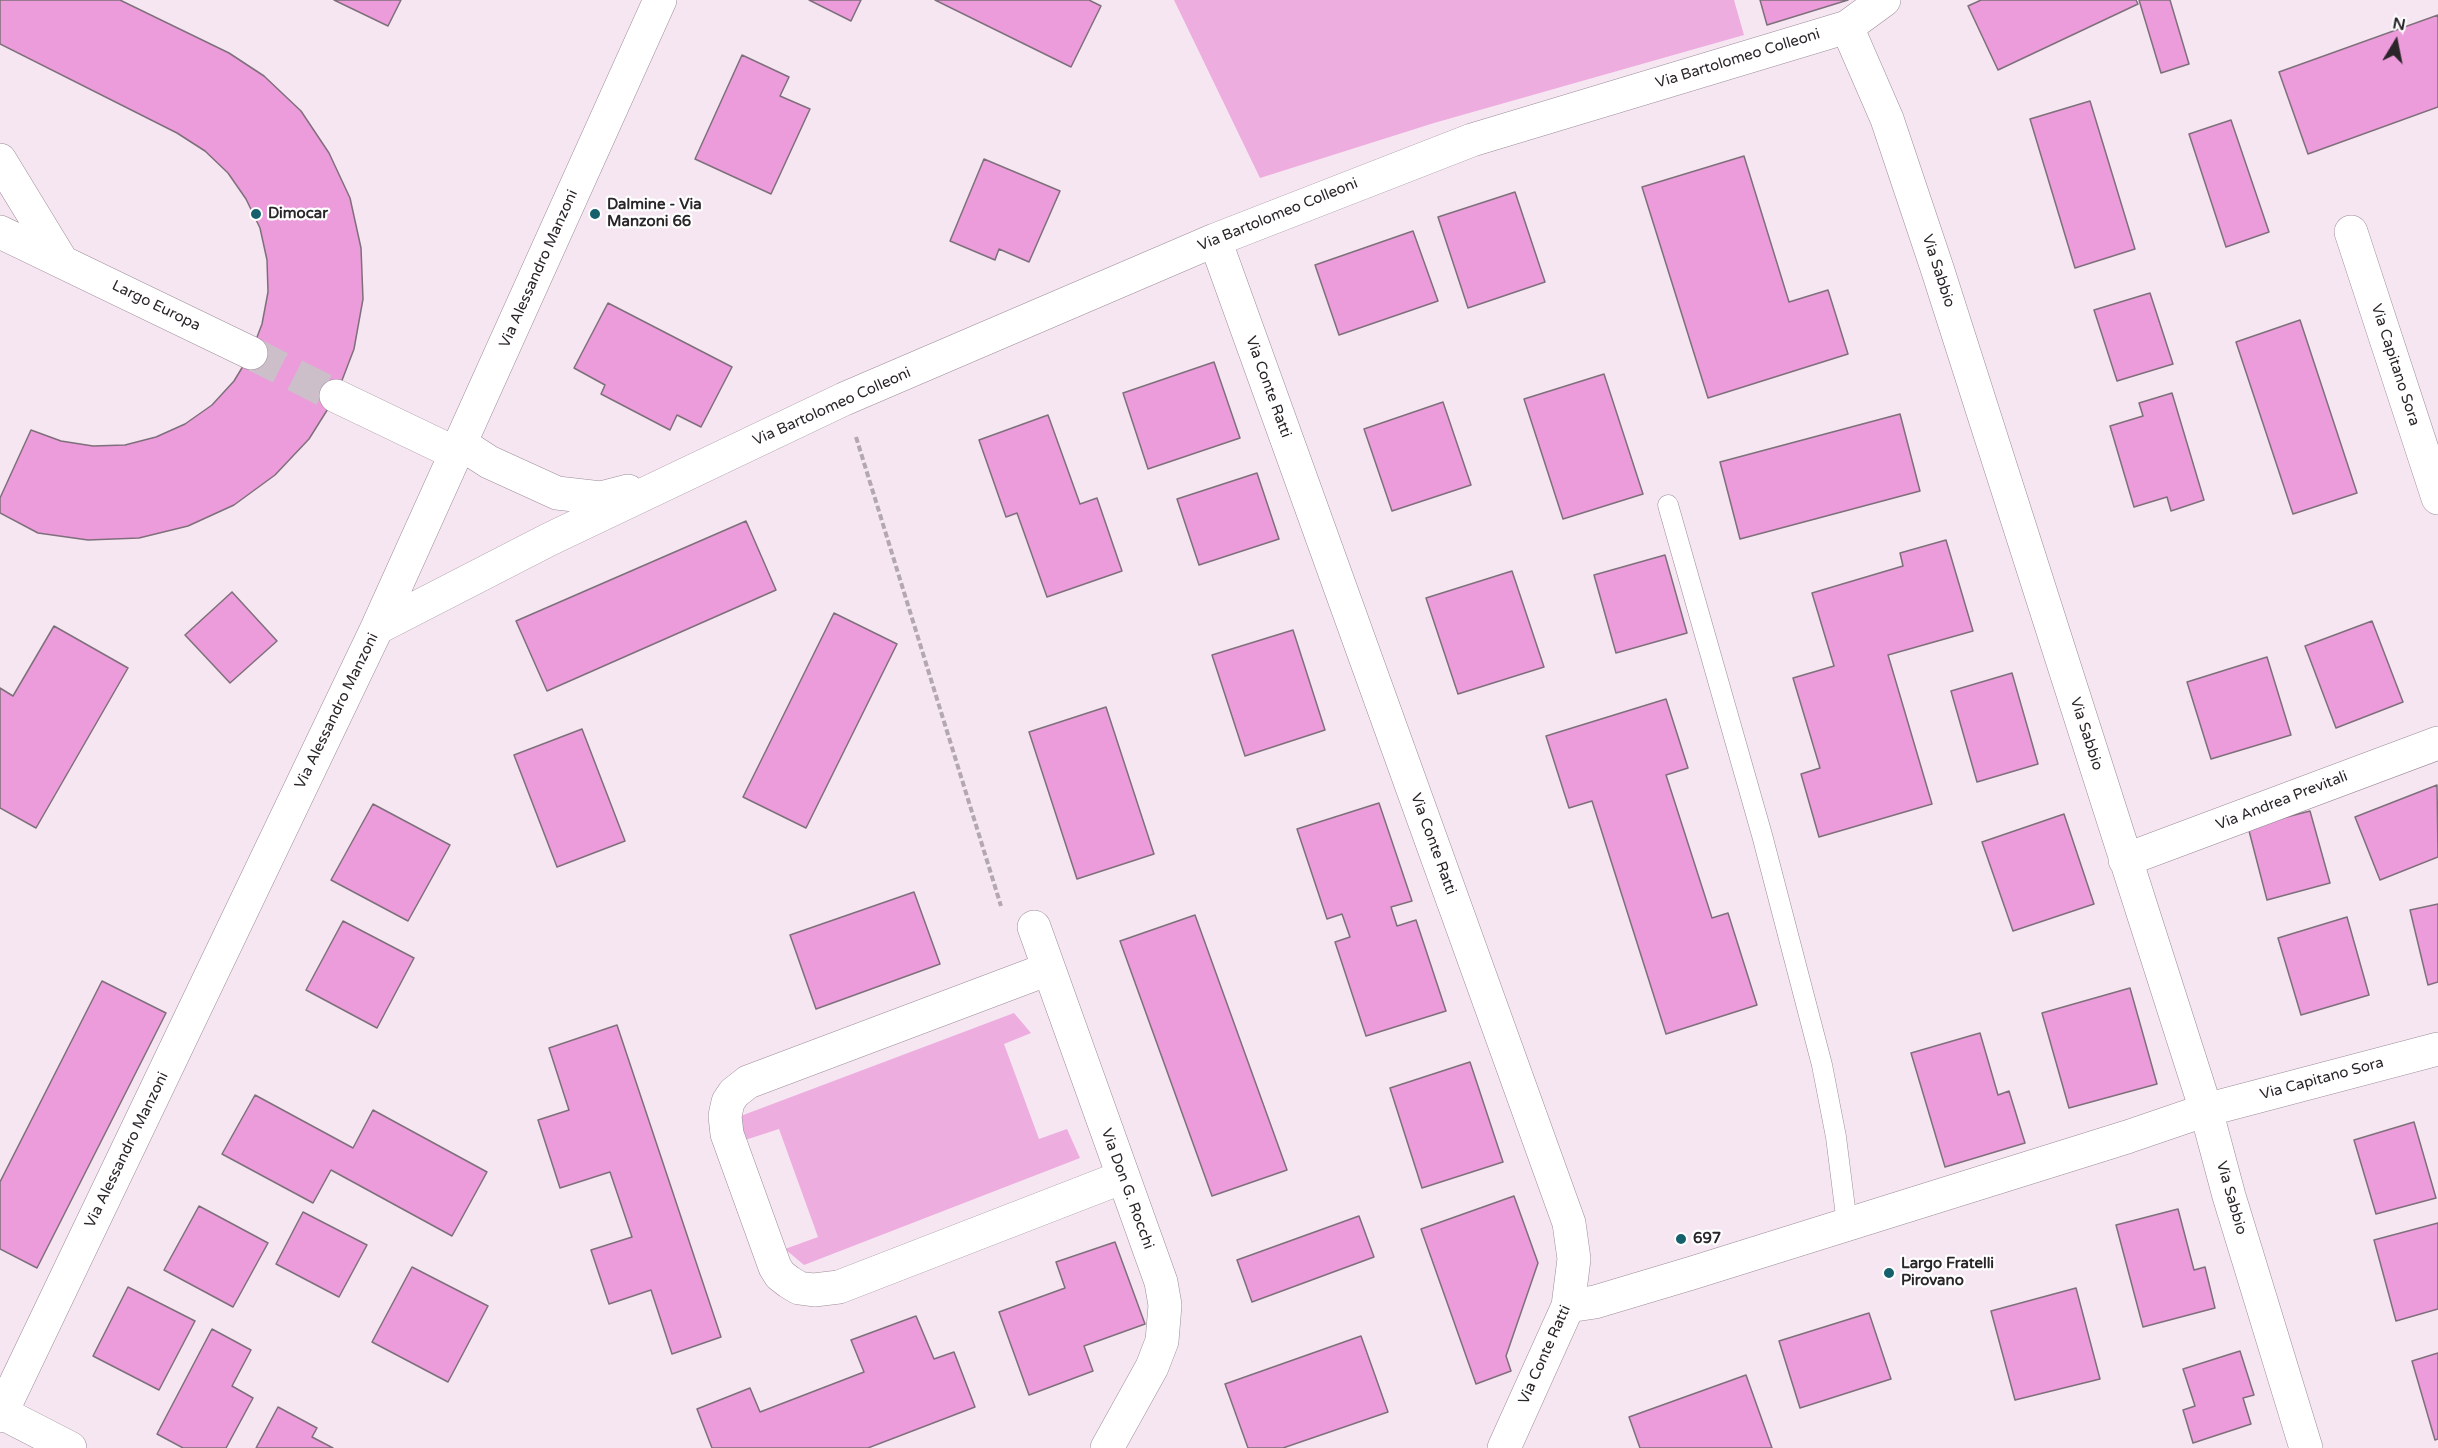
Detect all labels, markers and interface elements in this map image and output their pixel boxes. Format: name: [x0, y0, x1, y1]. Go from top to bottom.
north arrow: [2366, 12, 2426, 72]
text: N: [2391, 13, 2407, 35]
street label: Via Bartolomeo Colleoni: [1654, 25, 1822, 93]
street label: Via Bartolomeo Colleoni: [1195, 175, 1361, 255]
street label: Via Alessandro Manzoni: [496, 187, 582, 351]
place label: Dalmine - Via Manzoni 66: [607, 196, 702, 231]
place label: Dimocar: [268, 205, 328, 223]
marker: Dimocar: [249, 207, 263, 221]
marker: Dalmine - Via Manzoni 66: [588, 207, 602, 221]
street label: Via Sabbio: [1918, 232, 1958, 310]
street label: Largo Europa: [109, 277, 203, 335]
street label: Via Capitano Sora: [2367, 302, 2423, 428]
street label: Via Conte Ratti: [1241, 334, 1295, 440]
street label: Via Bartolomeo Colleoni: [750, 364, 914, 450]
street label: Via Alessandro Manzoni: [291, 630, 383, 792]
street label: Via Sabbio: [2066, 695, 2106, 773]
street label: Via Andrea Previtali: [2214, 768, 2350, 834]
street label: Via Conte Ratti: [1406, 791, 1460, 897]
street label: Via Capitano Sora: [2258, 1054, 2386, 1104]
street label: Via Alessandro Manzoni: [81, 1069, 173, 1231]
street label: Via Don G. Rocchi: [1097, 1126, 1157, 1252]
street label: Via Sabbio: [2212, 1159, 2250, 1237]
place label: 697: [1693, 1230, 1721, 1248]
marker: 697: [1674, 1232, 1688, 1246]
place label: Largo Fratelli Pirovano: [1901, 1255, 1994, 1290]
marker: Largo Fratelli Pirovano: [1882, 1266, 1896, 1280]
street label: Via Conte Ratti: [1515, 1303, 1575, 1407]

